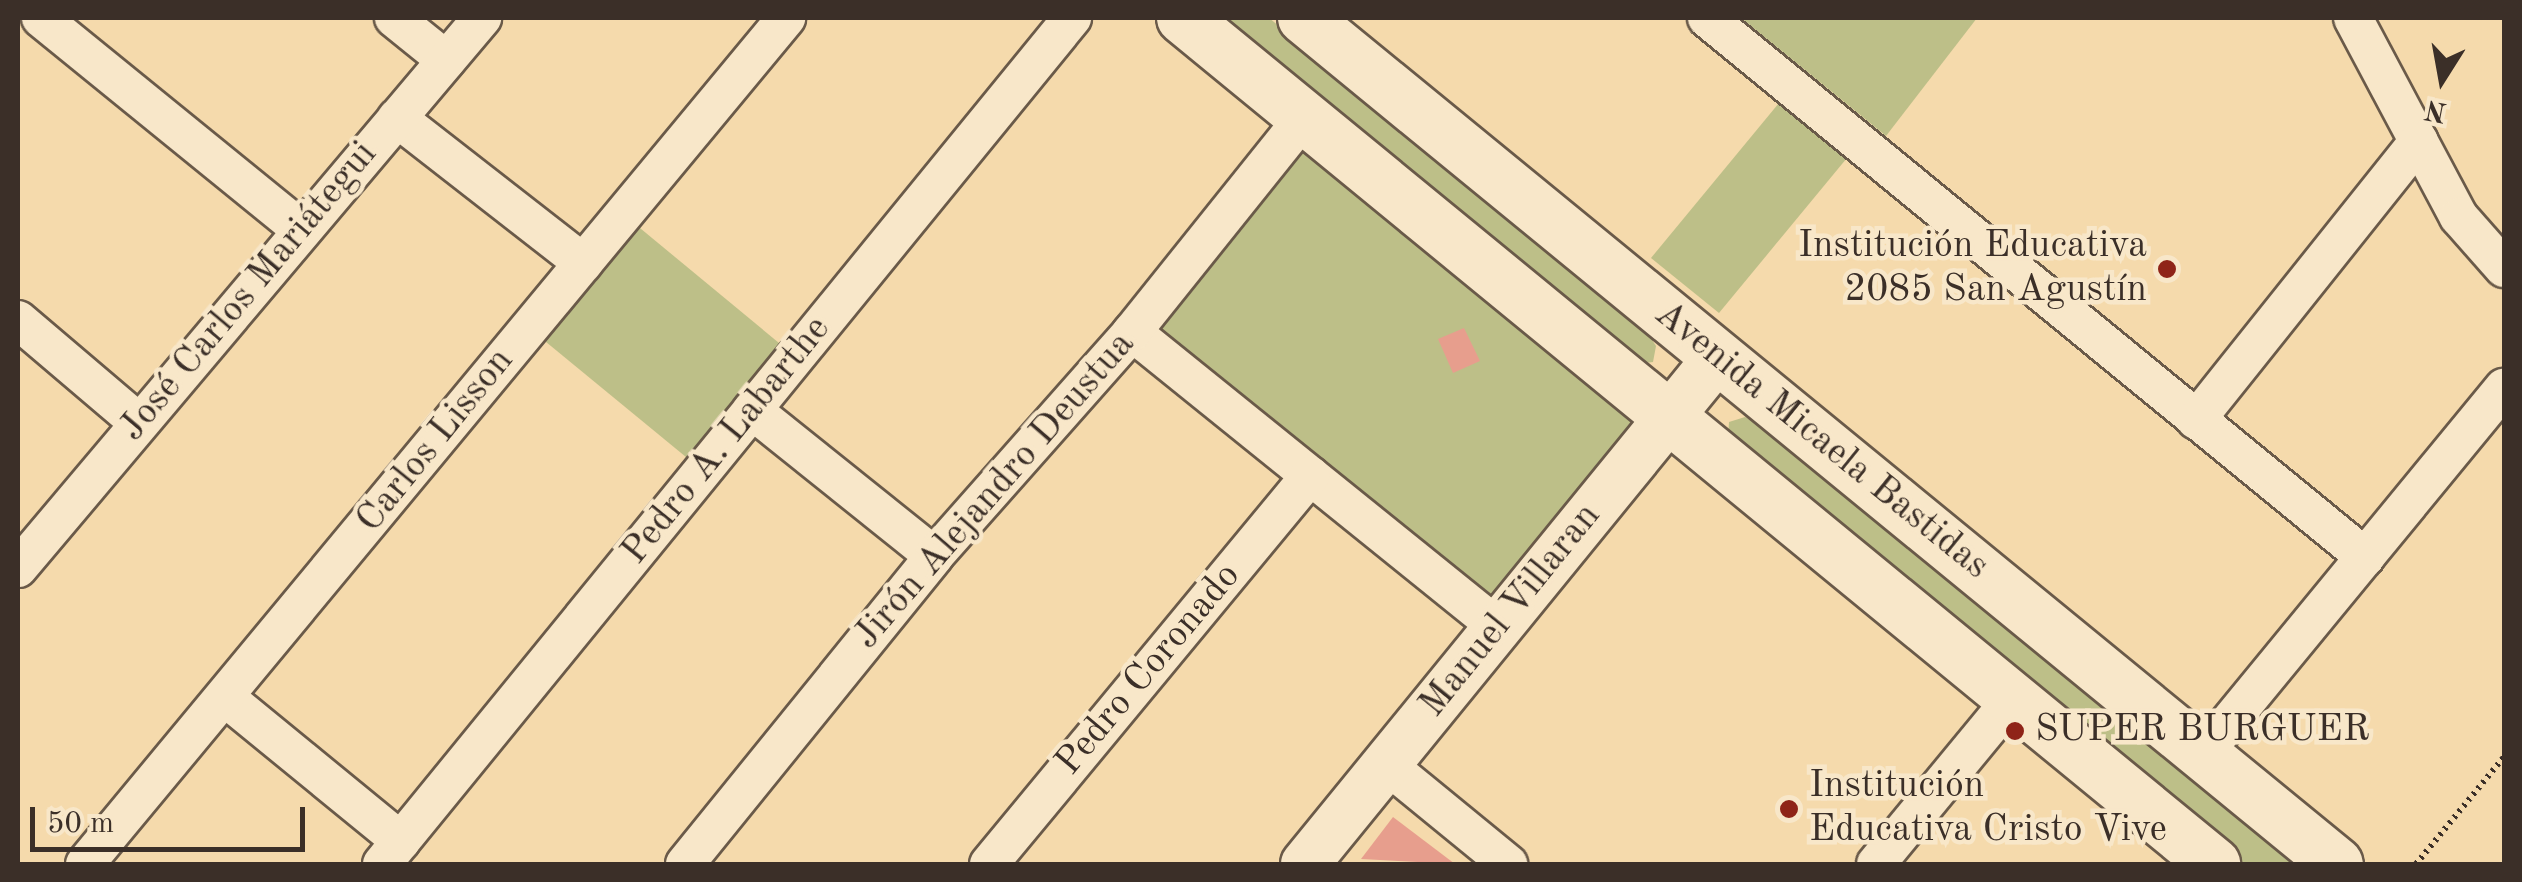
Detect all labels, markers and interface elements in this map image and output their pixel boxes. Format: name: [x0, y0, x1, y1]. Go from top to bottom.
north arrow: [2392, 30, 2492, 130]
text: N: [2423, 94, 2449, 125]
street label: José Carlos Mariátegui: [110, 133, 388, 451]
place label: Institución Educativa 2085 San Agustín: [1798, 224, 2147, 314]
marker: Institución Educativa 2085 San Agustín: [2156, 258, 2178, 280]
street label: Avenida Micaela Bastidas: [1645, 292, 1997, 590]
street label: Pedro A. Labarthe: [613, 308, 841, 574]
street label: Jirón Alejandro Deustua: [845, 323, 1145, 659]
street label: Carlos Lisson: [348, 340, 524, 542]
street label: Manuel Villaran: [1411, 495, 1611, 727]
street label: Pedro Coronado: [1047, 555, 1251, 785]
place label: SUPER BURGUER: [2035, 708, 2370, 754]
marker: SUPER BURGUER: [2004, 720, 2026, 742]
place label: Institución Educativa Cristo Vive: [1809, 764, 2167, 854]
scale bar: [35, 787, 310, 849]
marker: Institución Educativa Cristo Vive: [1778, 798, 1800, 820]
text: 50 m: [47, 809, 114, 839]

